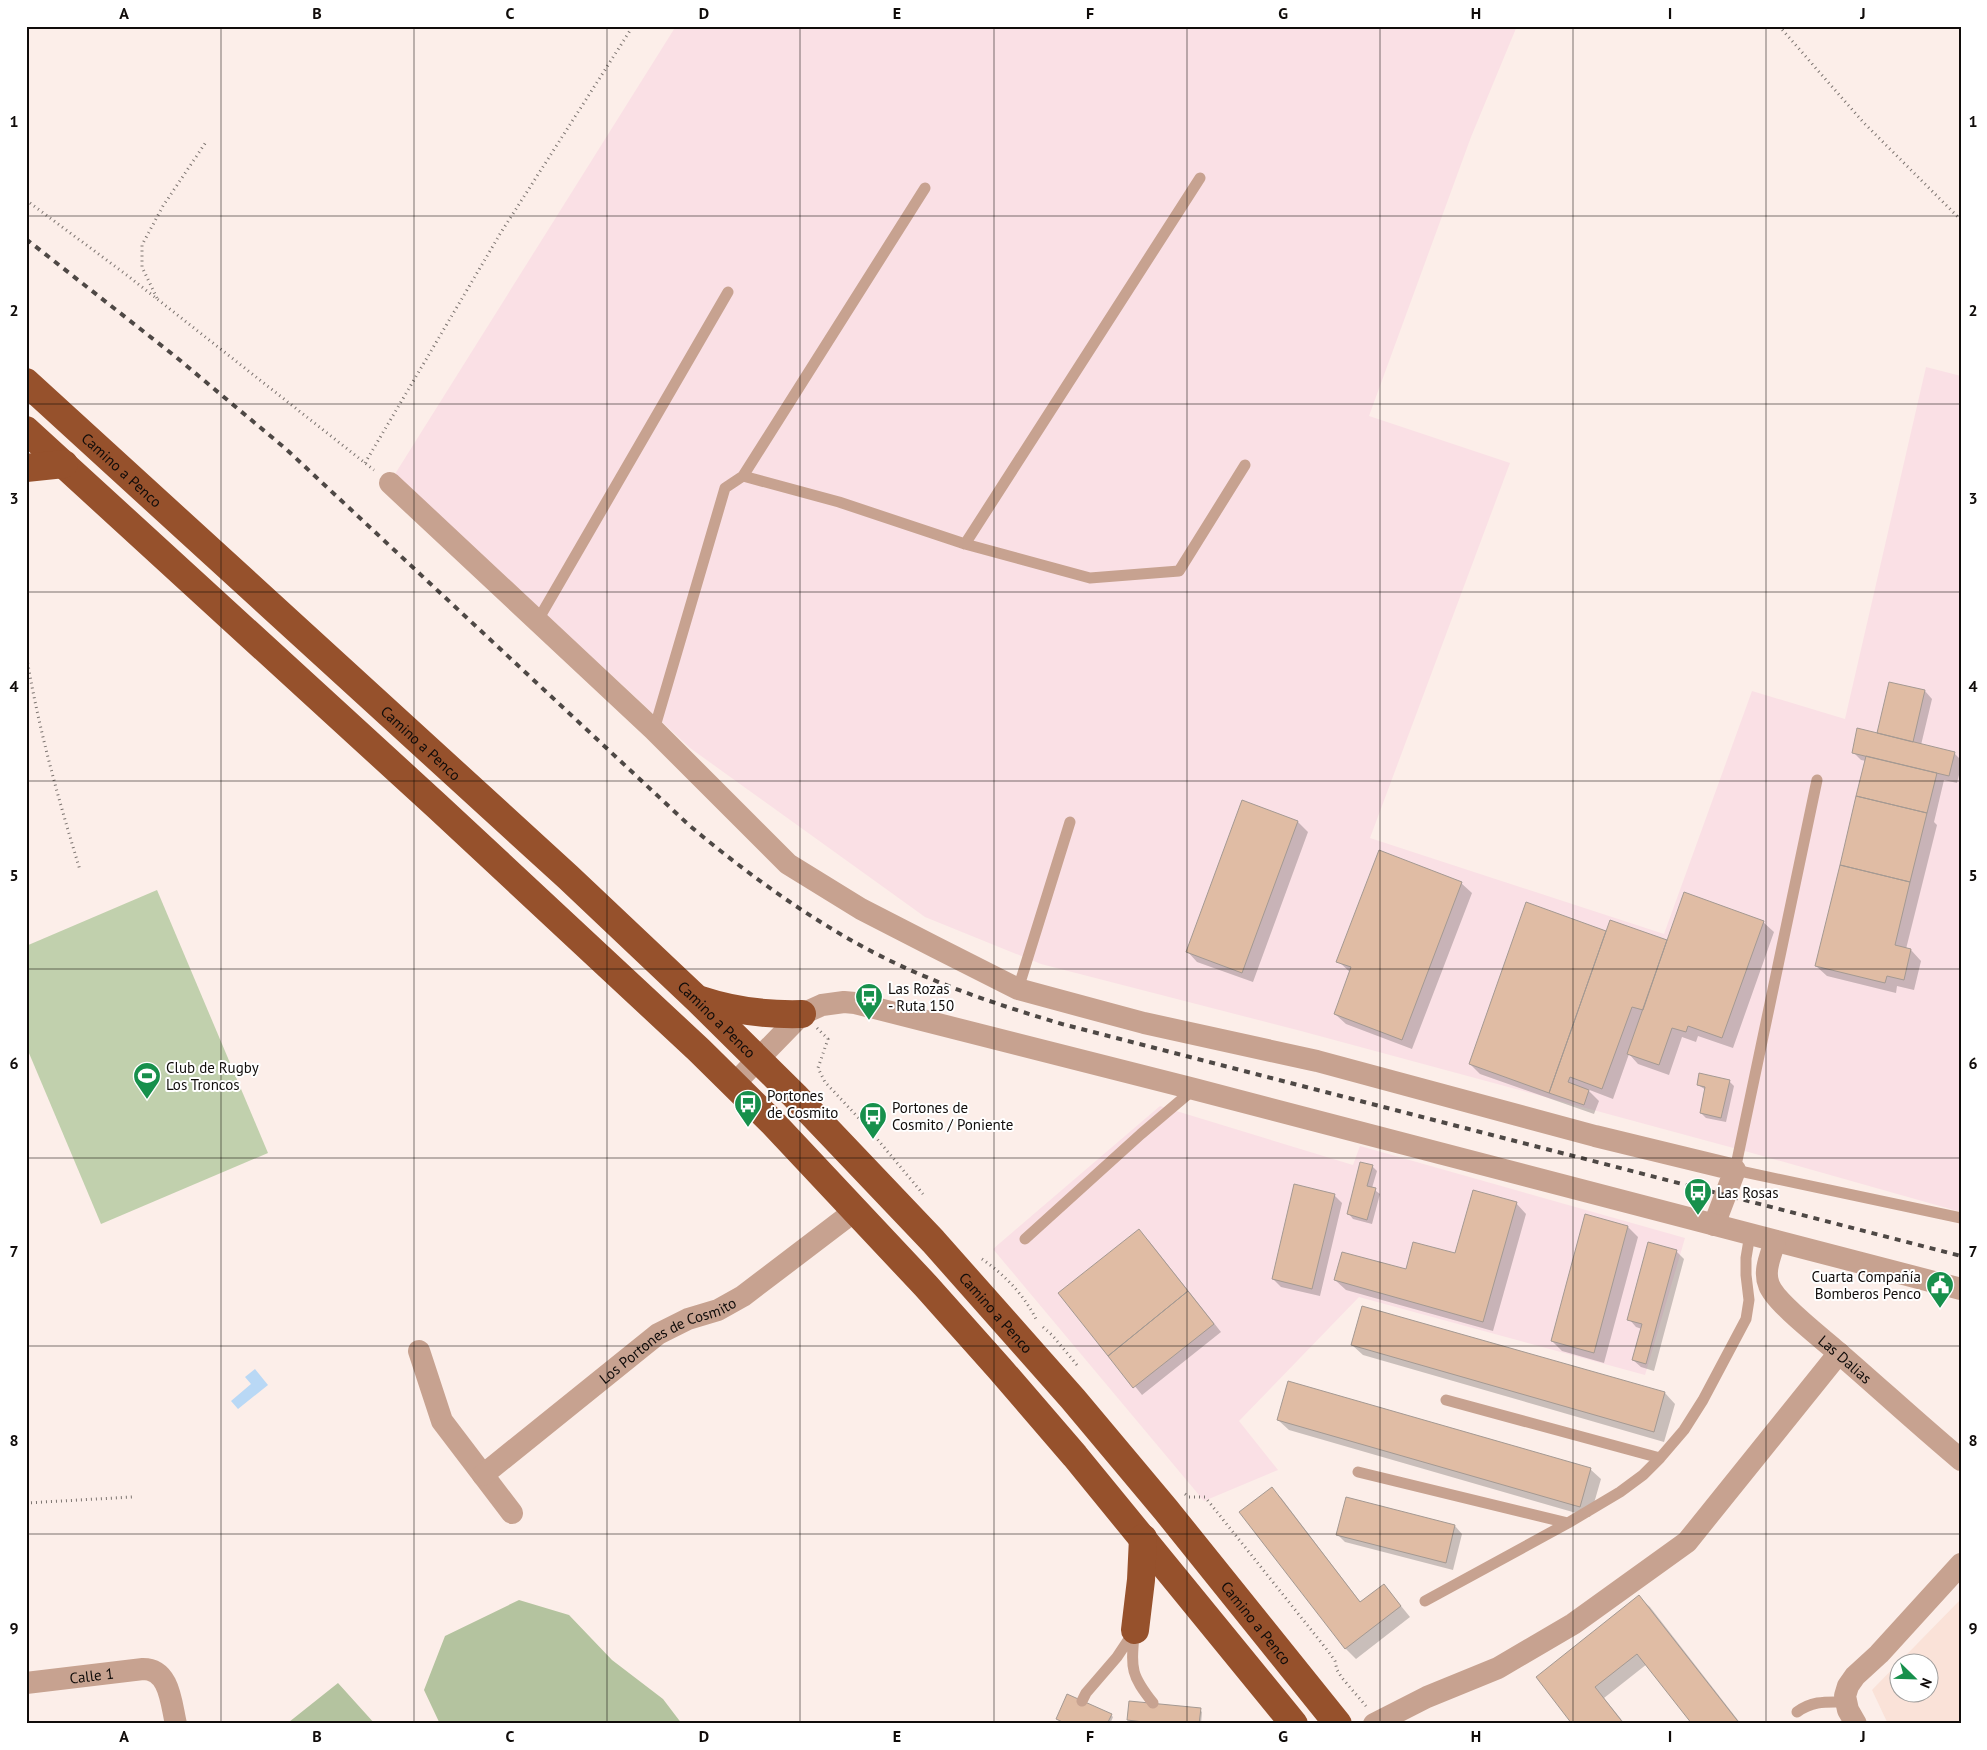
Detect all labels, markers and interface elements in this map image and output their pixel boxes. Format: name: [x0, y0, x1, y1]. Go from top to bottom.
text: A: [119, 3, 129, 23]
text: B: [312, 3, 322, 23]
text: C: [506, 3, 515, 23]
text: D: [699, 3, 709, 23]
text: E: [893, 3, 901, 23]
text: F: [1086, 3, 1094, 23]
text: G: [1278, 3, 1288, 23]
text: H: [1471, 3, 1481, 23]
text: I: [1668, 3, 1672, 23]
text: J: [1859, 3, 1866, 23]
text: 1: [9, 111, 19, 131]
text: 1: [1968, 111, 1978, 131]
text: 2: [9, 300, 19, 320]
text: 2: [1968, 300, 1978, 320]
street label: Camino a Penco: [78, 428, 166, 511]
text: 3: [9, 488, 19, 508]
text: 3: [1968, 488, 1978, 508]
text: 4: [9, 676, 19, 696]
text: 4: [1968, 676, 1978, 696]
street label: Camino a Penco: [377, 701, 465, 784]
text: 5: [9, 865, 19, 885]
text: 5: [1968, 865, 1978, 885]
street label: Camino a Penco: [674, 977, 760, 1062]
place label: Las Rozas - Ruta 150: [888, 979, 954, 1015]
bus stop icon: Las Rozas - Ruta 150: [854, 982, 884, 1021]
text: 6: [9, 1053, 19, 1073]
text: 6: [1968, 1053, 1978, 1073]
place label: Club de Rugby Los Troncos: [166, 1058, 259, 1094]
sports icon: Club de Rugby Los Troncos: [132, 1061, 162, 1100]
place label: Portones de Cosmito: [767, 1086, 838, 1122]
bus stop icon: Portones de Cosmito: [733, 1089, 763, 1128]
place label: Portones de Cosmito / Poniente: [892, 1098, 1013, 1134]
bus stop icon: Portones de Cosmito / Poniente: [858, 1101, 888, 1140]
bus stop icon: Las Rosas: [1683, 1177, 1713, 1216]
place label: Las Rosas: [1717, 1183, 1779, 1202]
text: 7: [9, 1241, 19, 1261]
text: 7: [1968, 1241, 1978, 1261]
place label: Cuarta Compañía Bomberos Penco: [1812, 1267, 1921, 1303]
street label: Camino a Penco: [955, 1268, 1037, 1357]
public building icon: Cuarta Compañía Bomberos Penco: [1925, 1270, 1955, 1309]
street label: Los Portones de Cosmito: [595, 1292, 739, 1387]
street label: Las Dalias: [1815, 1331, 1876, 1387]
text: 8: [9, 1430, 19, 1450]
text: 8: [1968, 1430, 1978, 1450]
street label: Camino a Penco: [1217, 1577, 1296, 1668]
text: 9: [9, 1618, 19, 1638]
text: 9: [1968, 1618, 1978, 1638]
north arrow: [1890, 1652, 1940, 1702]
street label: Calle 1: [68, 1663, 115, 1687]
text: N: [1916, 1675, 1936, 1691]
text: A: [119, 1726, 129, 1746]
text: B: [312, 1726, 322, 1746]
text: C: [506, 1726, 515, 1746]
text: D: [699, 1726, 709, 1746]
text: E: [893, 1726, 901, 1746]
text: F: [1086, 1726, 1094, 1746]
text: G: [1278, 1726, 1288, 1746]
text: H: [1471, 1726, 1481, 1746]
text: I: [1668, 1726, 1672, 1746]
text: J: [1859, 1726, 1866, 1746]

